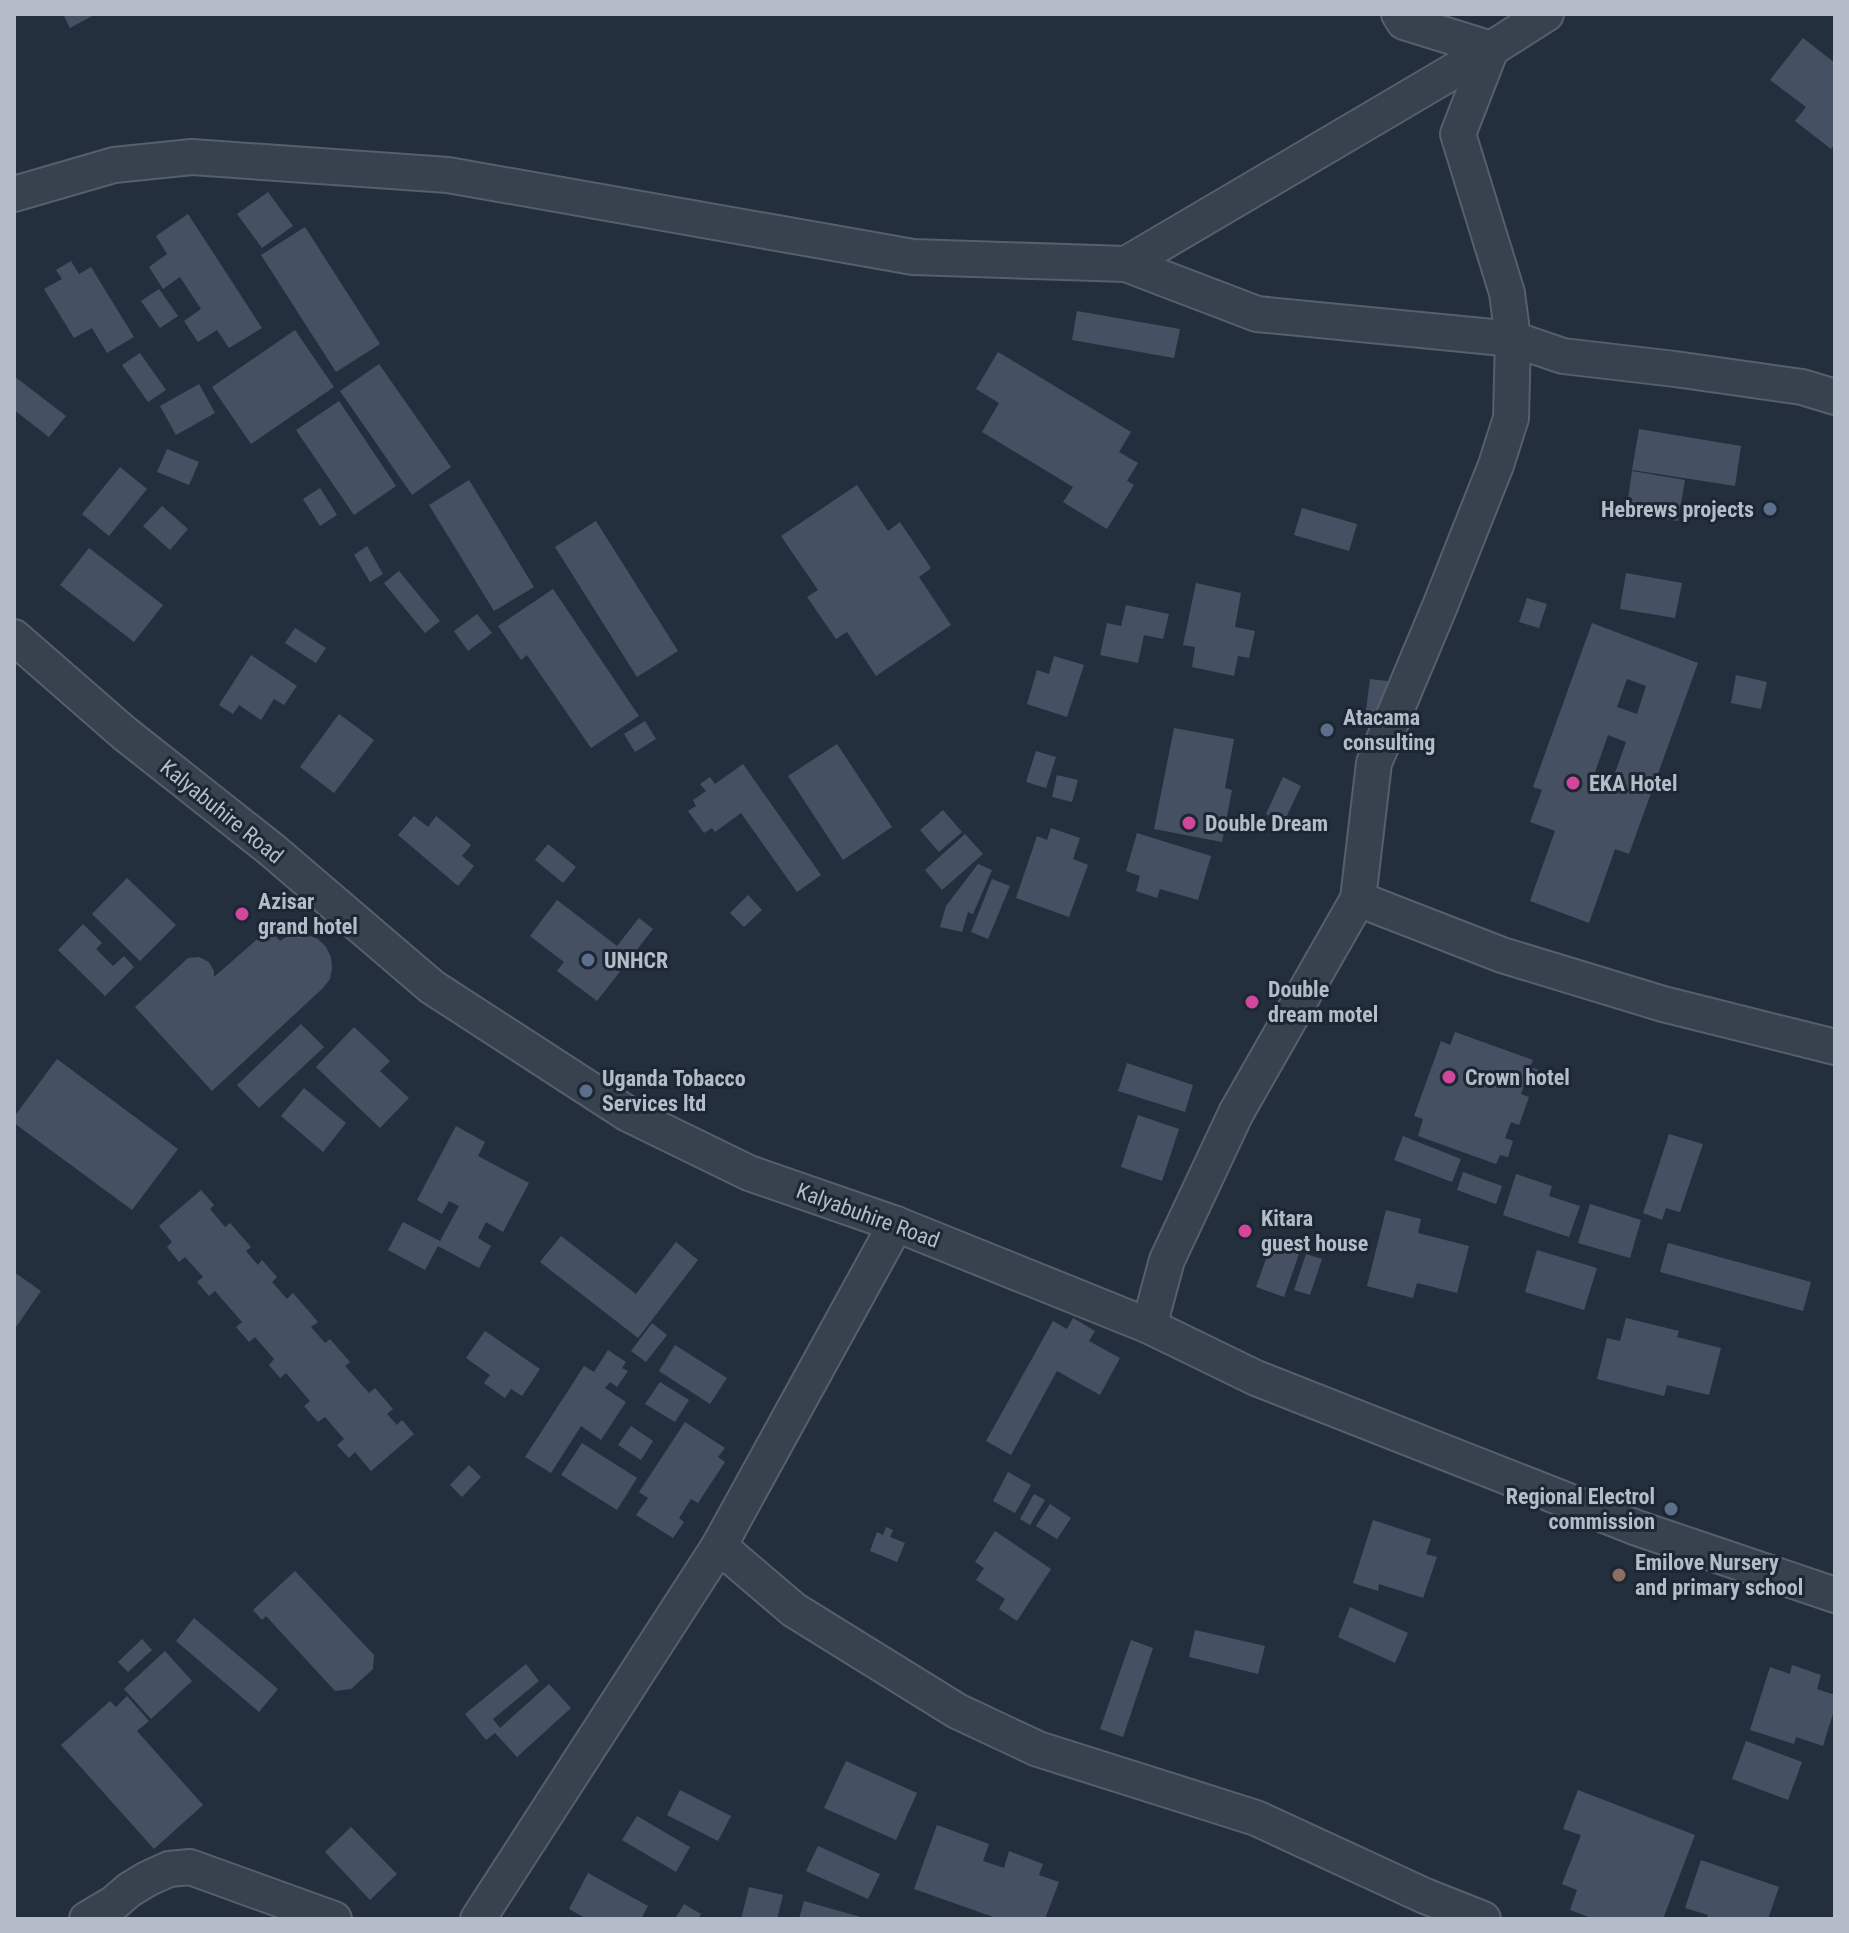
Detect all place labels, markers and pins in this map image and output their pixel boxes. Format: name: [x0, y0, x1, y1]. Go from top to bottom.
place label: Hebrews projects: [1601, 497, 1754, 522]
marker: Hebrews projects: [1761, 500, 1779, 518]
place label: Atacama consulting: [1343, 705, 1435, 755]
marker: Atacama consulting: [1318, 721, 1336, 739]
place label: EKA Hotel: [1589, 771, 1677, 796]
marker: EKA Hotel: [1564, 774, 1582, 792]
place label: Double Dream: [1205, 811, 1328, 836]
marker: Double Dream: [1180, 814, 1198, 832]
place label: Azisar grand hotel: [258, 889, 358, 939]
marker: Azisar grand hotel: [233, 905, 251, 923]
place label: UNHCR: [604, 948, 668, 973]
marker: UNHCR: [579, 951, 597, 969]
place label: Double dream motel: [1268, 977, 1378, 1027]
marker: Double dream motel: [1243, 993, 1261, 1011]
place label: Crown hotel: [1465, 1065, 1570, 1090]
place label: Uganda Tobacco Services ltd: [602, 1066, 746, 1116]
marker: Crown hotel: [1440, 1068, 1458, 1086]
marker: Uganda Tobacco Services ltd: [577, 1082, 595, 1100]
place label: Kitara guest house: [1261, 1206, 1368, 1256]
marker: Kitara guest house: [1236, 1222, 1254, 1240]
place label: Regional Electrol commission: [1506, 1484, 1655, 1534]
marker: Regional Electrol commission: [1662, 1500, 1680, 1518]
place label: Emilove Nursery and primary school: [1635, 1550, 1803, 1600]
marker: Emilove Nursery and primary school: [1610, 1566, 1628, 1584]

